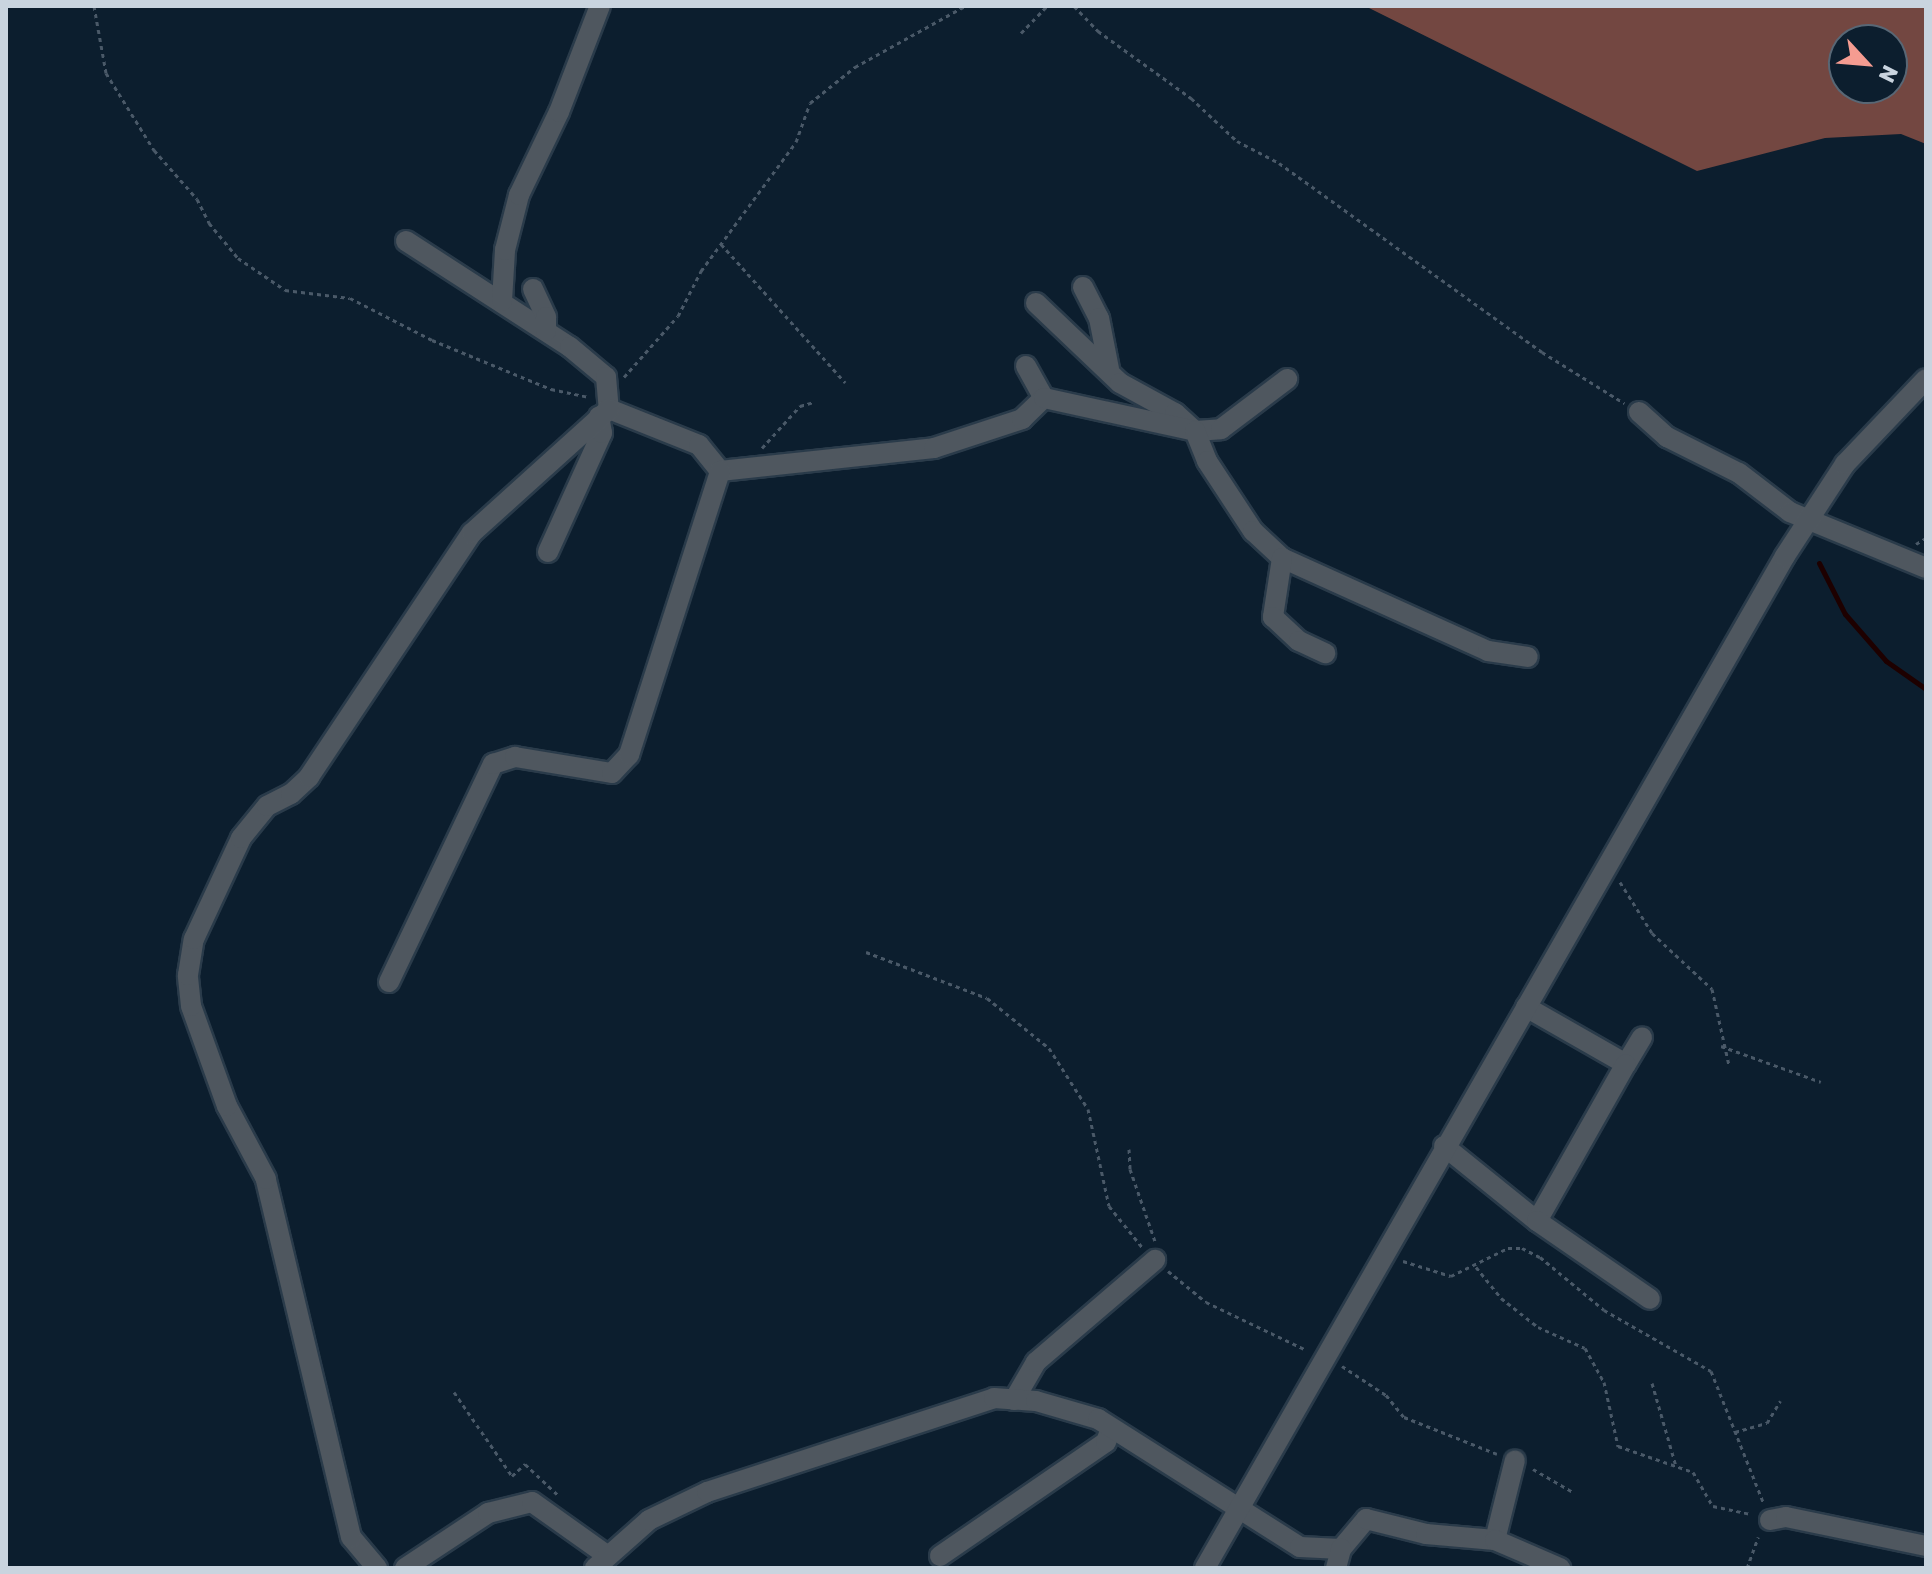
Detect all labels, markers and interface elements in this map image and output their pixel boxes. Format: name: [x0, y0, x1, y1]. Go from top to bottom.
north arrow: [1828, 24, 1908, 104]
text: N: [1873, 61, 1904, 87]

